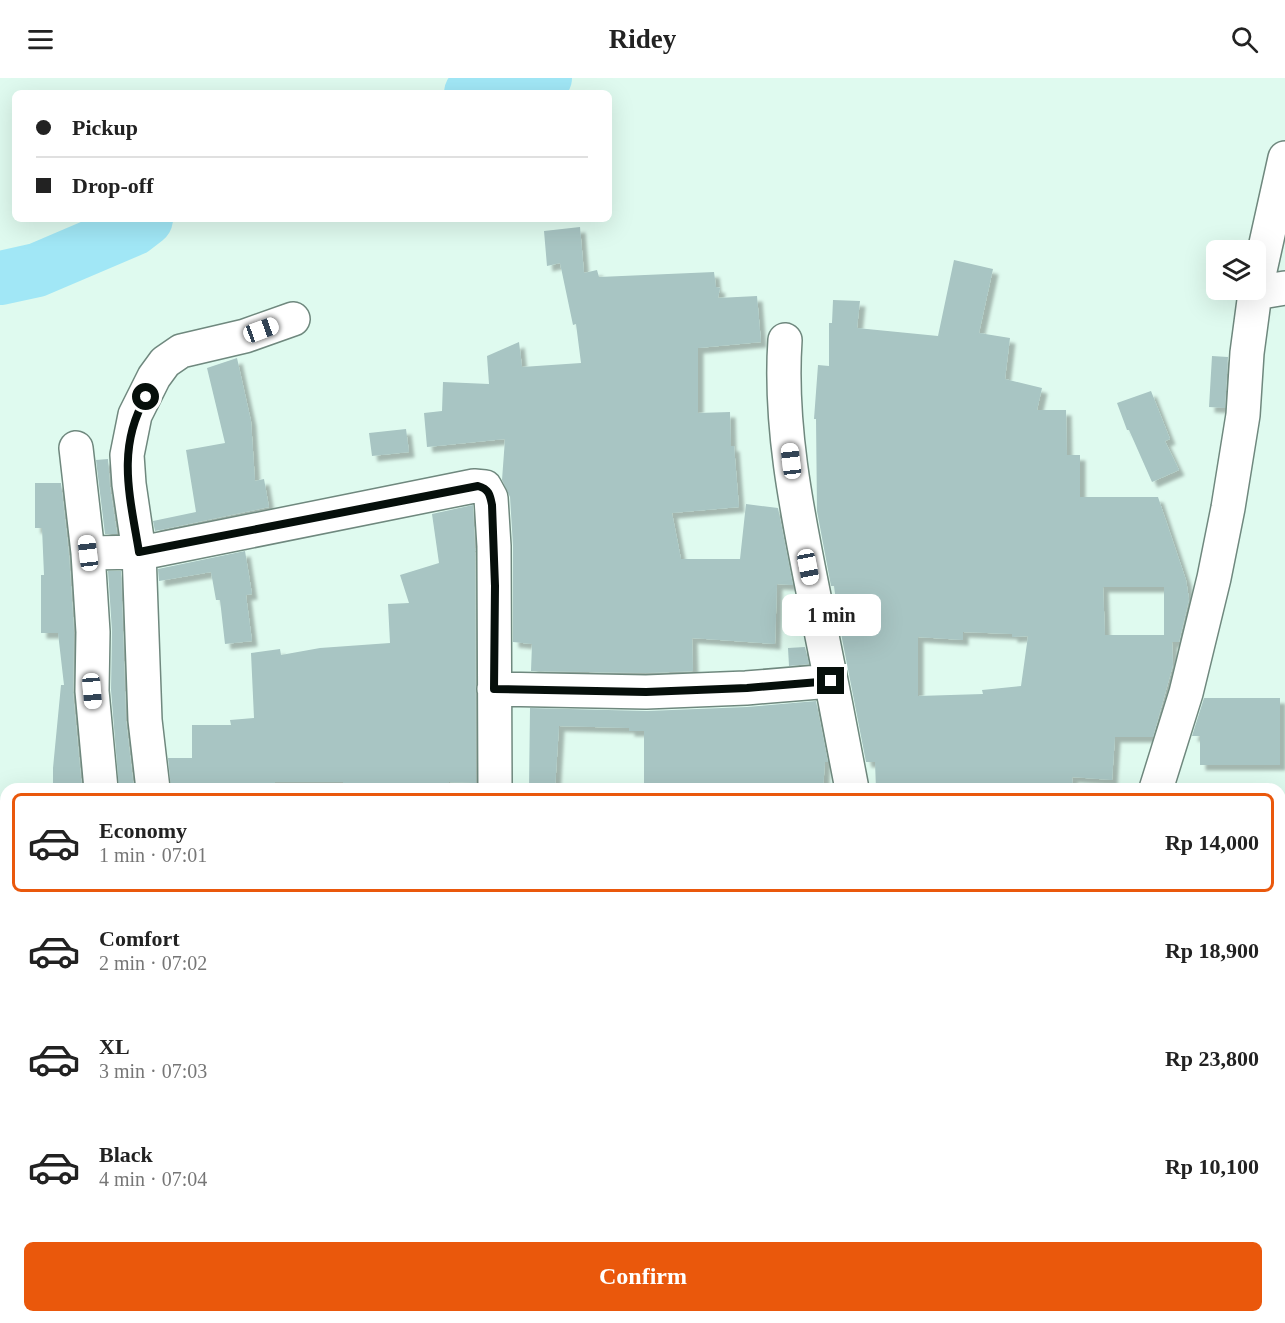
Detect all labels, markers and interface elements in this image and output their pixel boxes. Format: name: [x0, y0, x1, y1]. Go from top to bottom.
icon: menu: [24, 23, 57, 56]
icon: search: [1228, 23, 1261, 56]
text: Ridey: [609, 24, 676, 54]
text: Pickup: [72, 115, 138, 140]
text: Drop-off: [72, 173, 153, 198]
map controls: [1206, 240, 1266, 300]
button: layers: [1206, 240, 1266, 300]
car: [241, 315, 281, 345]
route start: [132, 383, 159, 410]
car: [780, 442, 802, 480]
car: [77, 534, 99, 572]
car: [796, 548, 820, 586]
callout: 1 min: [782, 594, 880, 636]
text: 1 min: [807, 604, 856, 626]
route end: [817, 667, 844, 694]
car: [81, 672, 103, 710]
icon: car: [27, 816, 81, 870]
text: Economy: [99, 818, 187, 843]
text: Rp 14,000: [1165, 830, 1259, 855]
text: 1 min · 07:01: [99, 844, 207, 866]
icon: car: [27, 924, 81, 978]
text: Comfort: [99, 926, 180, 951]
text: Rp 18,900: [1165, 938, 1259, 963]
text: 2 min · 07:02: [99, 952, 207, 974]
icon: car: [27, 1032, 81, 1086]
text: XL: [99, 1034, 130, 1059]
text: Rp 23,800: [1165, 1046, 1259, 1071]
text: 3 min · 07:03: [99, 1060, 207, 1082]
icon: car: [27, 1140, 81, 1194]
text: Black: [99, 1142, 153, 1167]
text: Rp 10,100: [1165, 1154, 1259, 1179]
text: 4 min · 07:04: [99, 1168, 207, 1190]
button: Confirm: [24, 1242, 1262, 1311]

